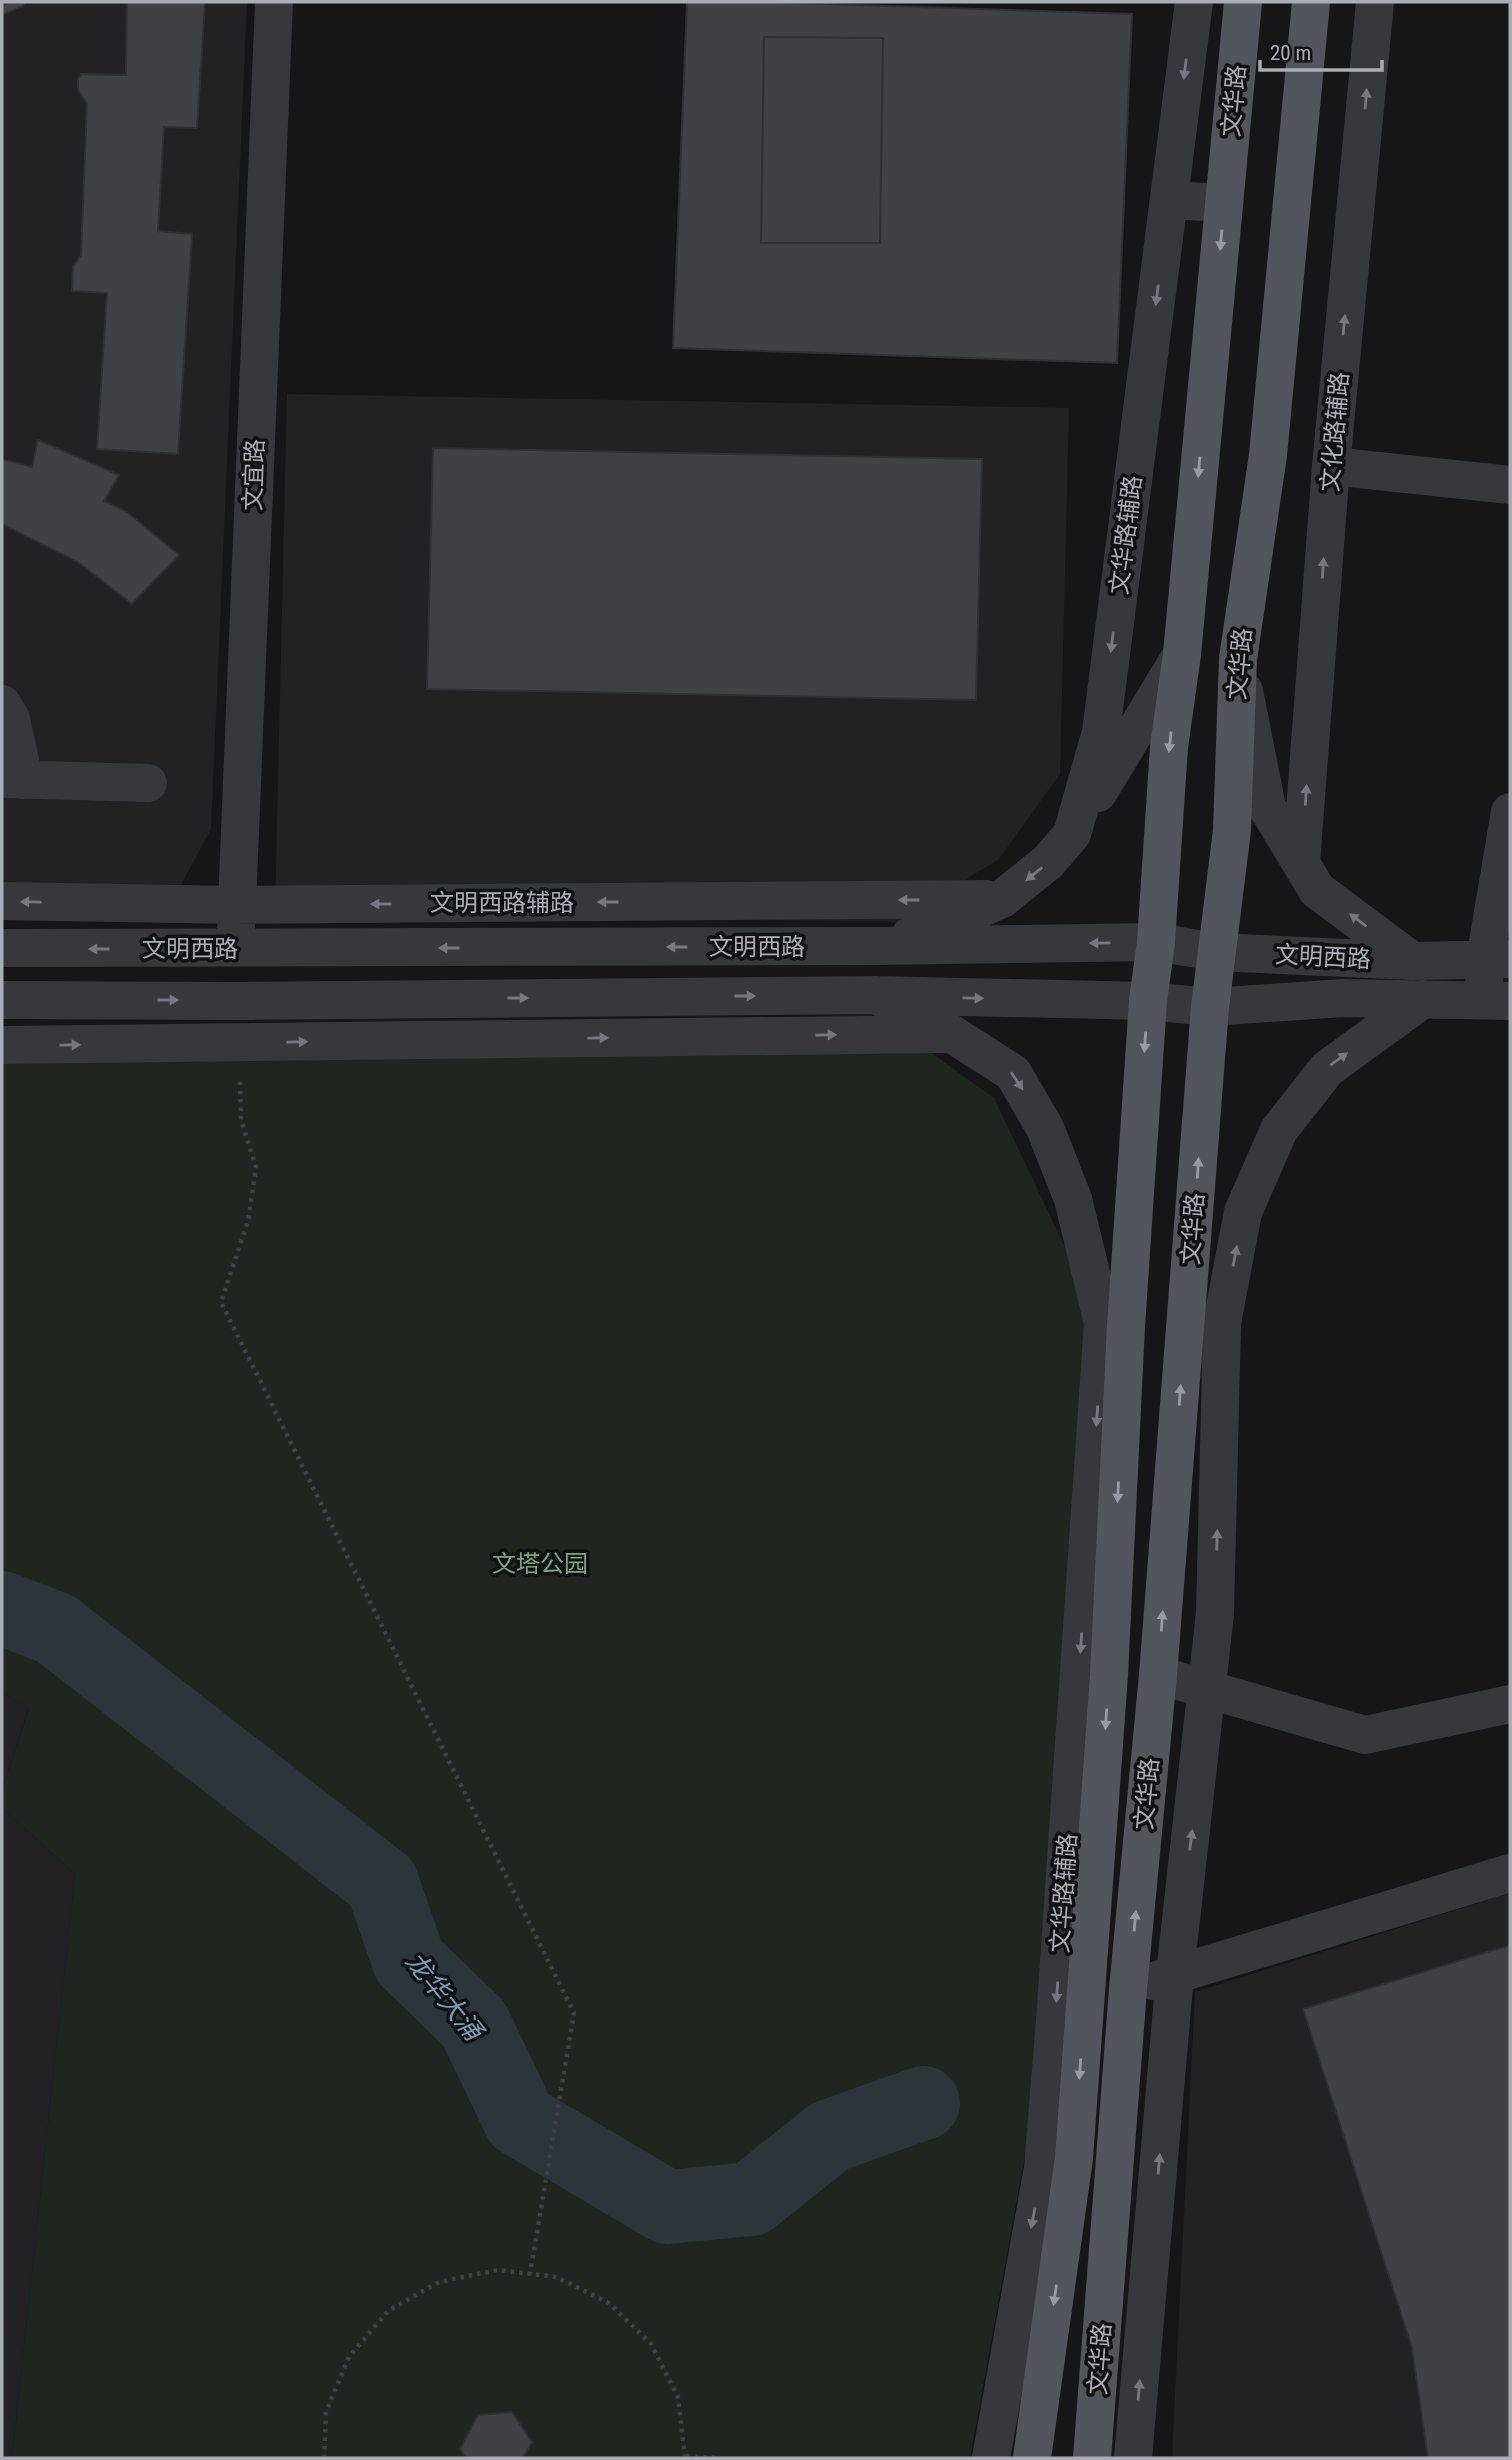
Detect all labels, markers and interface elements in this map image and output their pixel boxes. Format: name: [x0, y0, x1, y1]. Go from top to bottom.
scale bar: [1260, 28, 1382, 72]
text: 20 m: [1270, 41, 1311, 65]
one-way arrow: [1180, 59, 1191, 81]
street label: 文华路: [1217, 64, 1251, 138]
one-way arrow: [1361, 87, 1372, 109]
one-way arrow: [1215, 230, 1226, 252]
one-way arrow: [1151, 284, 1162, 306]
one-way arrow: [1339, 314, 1350, 336]
street label: 文化路辅路: [1316, 371, 1354, 493]
street label: 文宜路: [239, 439, 269, 511]
one-way arrow: [1193, 456, 1204, 478]
street label: 文华路辅路: [1105, 474, 1147, 596]
one-way arrow: [1318, 557, 1329, 579]
street label: 文华路: [1223, 627, 1257, 701]
one-way arrow: [1107, 631, 1118, 653]
one-way arrow: [1165, 731, 1176, 753]
one-way arrow: [1301, 784, 1312, 806]
one-way arrow: [1025, 866, 1043, 881]
street label: 文明西路辅路: [430, 889, 574, 917]
one-way arrow: [898, 894, 920, 906]
one-way arrow: [20, 896, 42, 907]
one-way arrow: [597, 896, 619, 908]
one-way arrow: [370, 898, 392, 910]
one-way arrow: [1349, 914, 1367, 928]
street label: 文明西路: [709, 933, 805, 961]
street label: 文明西路: [142, 935, 238, 963]
one-way arrow: [1089, 937, 1111, 949]
one-way arrow: [665, 941, 687, 953]
street label: 文明西路: [1274, 941, 1372, 973]
one-way arrow: [438, 942, 460, 954]
one-way arrow: [88, 943, 110, 955]
one-way arrow: [735, 991, 757, 1002]
one-way arrow: [507, 992, 529, 1004]
one-way arrow: [962, 992, 984, 1003]
one-way arrow: [157, 994, 179, 1006]
one-way arrow: [815, 1029, 837, 1041]
one-way arrow: [1139, 1031, 1150, 1053]
one-way arrow: [588, 1032, 610, 1044]
one-way arrow: [287, 1036, 309, 1048]
one-way arrow: [59, 1039, 81, 1050]
one-way arrow: [1330, 1052, 1348, 1067]
one-way arrow: [1010, 1071, 1023, 1091]
one-way arrow: [1192, 1157, 1203, 1179]
street label: 文华路: [1177, 1192, 1209, 1266]
one-way arrow: [1230, 1245, 1241, 1267]
one-way arrow: [1175, 1383, 1186, 1405]
one-way arrow: [1091, 1405, 1102, 1427]
one-way arrow: [1112, 1482, 1123, 1504]
one-way arrow: [1211, 1529, 1223, 1551]
park label: 文塔公园: [492, 1550, 588, 1578]
one-way arrow: [1157, 1610, 1168, 1632]
one-way arrow: [1075, 1632, 1086, 1654]
one-way arrow: [1100, 1709, 1111, 1731]
street label: 文华路: [1130, 1757, 1164, 1831]
one-way arrow: [1185, 1829, 1196, 1851]
street label: 文华路辅路: [1046, 1832, 1082, 1954]
one-way arrow: [1130, 1910, 1141, 1932]
water label: 龙华大涌: [400, 1946, 490, 2048]
one-way arrow: [1052, 1981, 1063, 2003]
one-way arrow: [1074, 2058, 1085, 2080]
one-way arrow: [1153, 2152, 1164, 2174]
one-way arrow: [1027, 2207, 1038, 2229]
one-way arrow: [1050, 2284, 1061, 2306]
street label: 文华路: [1084, 2322, 1116, 2396]
one-way arrow: [1134, 2379, 1145, 2401]

